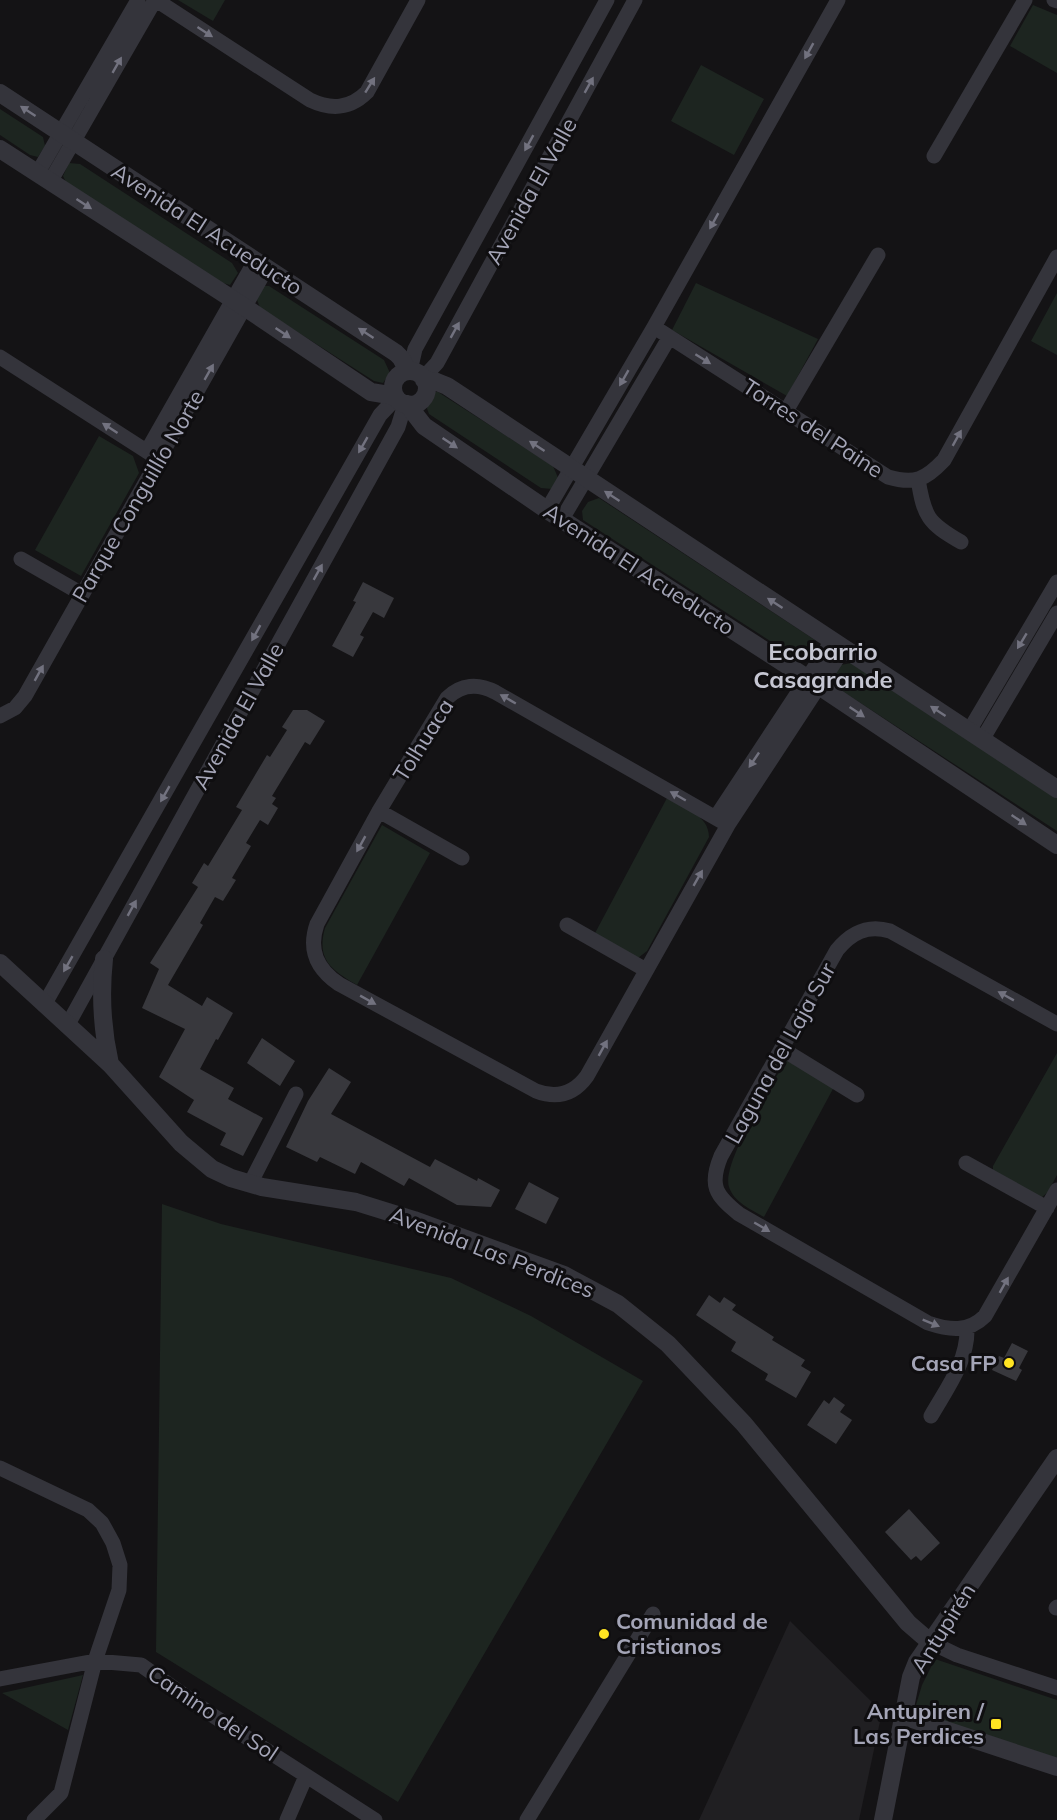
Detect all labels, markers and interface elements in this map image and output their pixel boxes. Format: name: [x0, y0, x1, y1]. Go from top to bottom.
one-way arrow: [197, 26, 213, 37]
one-way arrow: [804, 43, 814, 60]
one-way arrow: [112, 56, 122, 73]
one-way arrow: [584, 76, 594, 93]
one-way arrow: [364, 77, 375, 93]
one-way arrow: [20, 105, 36, 117]
street label: Avenida El Valle: [479, 113, 583, 269]
one-way arrow: [524, 135, 534, 152]
street label: Avenida El Acueducto: [106, 157, 308, 301]
one-way arrow: [76, 198, 92, 209]
one-way arrow: [708, 213, 719, 229]
one-way arrow: [450, 321, 460, 338]
one-way arrow: [275, 327, 291, 338]
one-way arrow: [358, 328, 374, 339]
one-way arrow: [695, 353, 711, 364]
one-way arrow: [204, 363, 214, 380]
one-way arrow: [619, 370, 629, 387]
street label: Torres del Paine: [738, 372, 888, 484]
street label: Parque Conguillío Norte: [66, 385, 210, 607]
one-way arrow: [102, 422, 118, 433]
one-way arrow: [952, 429, 962, 446]
one-way arrow: [358, 437, 368, 454]
one-way arrow: [441, 437, 457, 449]
one-way arrow: [529, 440, 545, 451]
one-way arrow: [605, 490, 621, 502]
street label: Avenida El Acueducto: [538, 497, 740, 641]
one-way arrow: [313, 563, 323, 580]
one-way arrow: [767, 598, 784, 609]
one-way arrow: [251, 625, 262, 641]
one-way arrow: [1017, 633, 1028, 649]
district label: Ecobarrio Casagrande: [753, 636, 893, 694]
street label: Avenida El Valle: [186, 638, 290, 794]
one-way arrow: [33, 665, 44, 681]
street label: Tolhuaca: [387, 693, 459, 787]
one-way arrow: [499, 694, 516, 704]
one-way arrow: [930, 705, 946, 716]
one-way arrow: [849, 706, 865, 717]
one-way arrow: [749, 752, 760, 768]
one-way arrow: [160, 786, 170, 803]
one-way arrow: [669, 791, 686, 801]
one-way arrow: [1011, 814, 1027, 825]
one-way arrow: [356, 835, 366, 852]
one-way arrow: [693, 869, 703, 886]
one-way arrow: [127, 899, 137, 916]
one-way arrow: [63, 956, 74, 972]
street label: Laguna del Laja Sur: [719, 957, 841, 1149]
one-way arrow: [998, 990, 1014, 1001]
one-way arrow: [359, 995, 376, 1005]
one-way arrow: [598, 1039, 608, 1056]
street label: Avenida Las Perdices: [386, 1200, 598, 1304]
one-way arrow: [754, 1221, 770, 1232]
one-way arrow: [999, 1276, 1009, 1293]
one-way arrow: [922, 1319, 940, 1328]
place label: Casa FP: [911, 1349, 997, 1377]
marker: Casa FP: [1002, 1356, 1016, 1370]
street label: Antupirén: [904, 1578, 982, 1678]
place label: Comunidad de Cristianos: [616, 1607, 768, 1660]
marker: Comunidad de Cristianos: [597, 1627, 611, 1641]
street label: Camino del Sol: [142, 1659, 284, 1767]
place label: Antupiren / Las Perdices: [853, 1697, 985, 1750]
marker: Antupiren / Las Perdices: [989, 1717, 1003, 1731]

